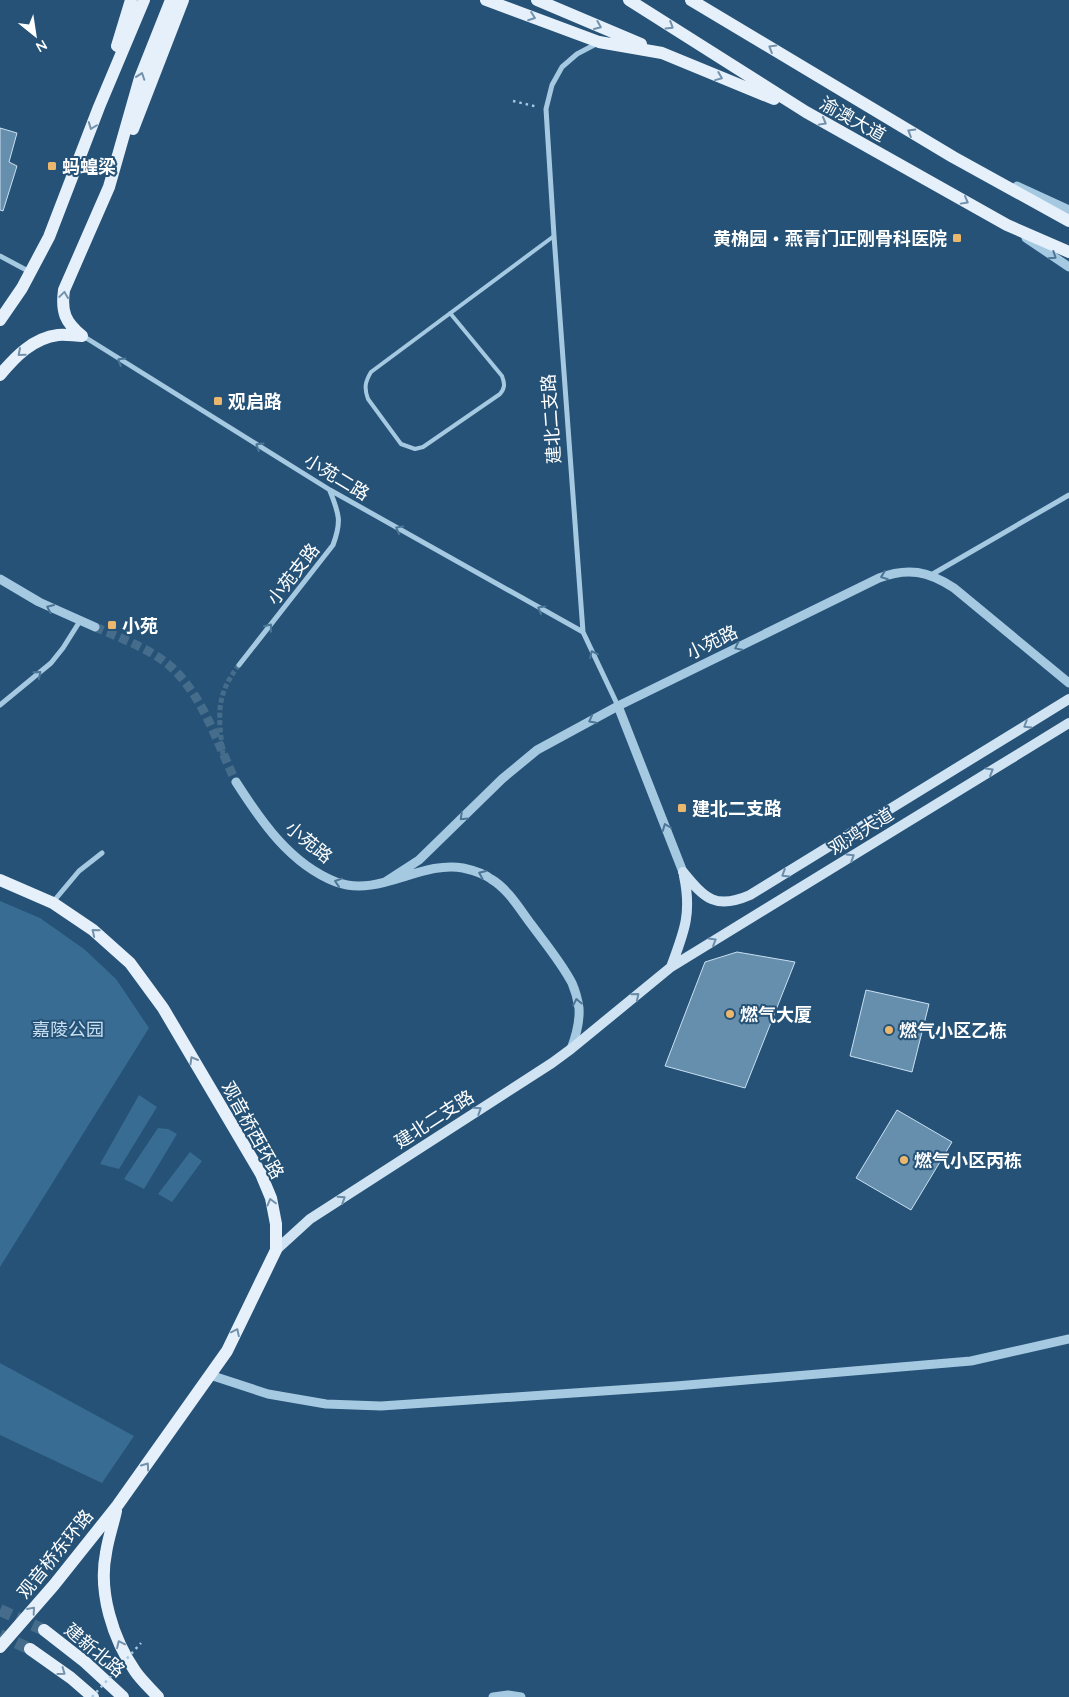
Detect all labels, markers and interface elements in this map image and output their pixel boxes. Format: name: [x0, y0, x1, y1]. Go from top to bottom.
north arrow: [10, 10, 60, 60]
one-way arrow: [527, 11, 536, 21]
one-way arrow: [593, 19, 602, 30]
one-way arrow: [665, 20, 674, 29]
text: N: [33, 36, 50, 57]
one-way arrow: [768, 45, 777, 55]
one-way arrow: [714, 70, 723, 81]
one-way arrow: [135, 73, 145, 81]
street label: 渝澳大道: [816, 91, 890, 147]
one-way arrow: [818, 116, 827, 126]
one-way arrow: [88, 121, 98, 130]
one-way arrow: [907, 129, 916, 139]
place label: 蚂蝗梁: [62, 155, 116, 178]
marker: 蚂蝗梁: [46, 160, 58, 172]
one-way arrow: [959, 195, 968, 205]
place label: 黄桷园‧燕青门正刚骨科医院: [713, 227, 947, 250]
marker: 黄桷园‧燕青门正刚骨科医院: [951, 232, 963, 244]
one-way arrow: [1047, 250, 1056, 259]
one-way arrow: [58, 290, 69, 298]
one-way arrow: [18, 348, 27, 357]
one-way arrow: [118, 357, 127, 367]
street label: 建北二支路: [536, 373, 566, 465]
place label: 观启路: [228, 390, 282, 413]
marker: 观启路: [212, 395, 224, 407]
one-way arrow: [256, 443, 265, 453]
street label: 小苑二路: [300, 449, 374, 505]
one-way arrow: [396, 525, 405, 535]
street label: 小苑支路: [262, 539, 324, 609]
one-way arrow: [880, 570, 888, 580]
one-way arrow: [46, 603, 55, 614]
one-way arrow: [537, 605, 546, 615]
place label: 小苑: [122, 614, 158, 637]
marker: 小苑: [106, 619, 118, 631]
street label: 小苑路: [683, 620, 741, 664]
one-way arrow: [264, 624, 272, 633]
one-way arrow: [734, 641, 743, 651]
one-way arrow: [590, 650, 600, 659]
one-way arrow: [32, 671, 41, 680]
one-way arrow: [588, 714, 597, 724]
one-way arrow: [1024, 718, 1033, 728]
one-way arrow: [984, 768, 993, 778]
place label: 建北二支路: [692, 797, 782, 820]
marker: 建北二支路: [676, 802, 688, 814]
street label: 观鸿大道: [824, 802, 898, 860]
one-way arrow: [460, 811, 469, 820]
street label: 小苑路: [281, 816, 337, 868]
one-way arrow: [661, 823, 672, 832]
one-way arrow: [846, 853, 855, 863]
one-way arrow: [781, 868, 790, 877]
one-way arrow: [478, 870, 487, 881]
one-way arrow: [334, 877, 342, 887]
one-way arrow: [92, 929, 101, 937]
one-way arrow: [707, 938, 716, 948]
one-way arrow: [630, 993, 639, 1002]
one-way arrow: [572, 997, 583, 1006]
place label: 燃气大厦: [740, 1003, 812, 1026]
marker: 燃气大厦: [724, 1008, 736, 1020]
park label: 嘉陵公园: [32, 1018, 104, 1041]
place label: 燃气小区乙栋: [899, 1019, 1007, 1042]
marker: 燃气小区乙栋: [883, 1024, 895, 1036]
one-way arrow: [190, 1056, 200, 1065]
street label: 观音桥西环路: [217, 1077, 289, 1183]
street label: 建北二支路: [390, 1085, 478, 1153]
one-way arrow: [473, 1107, 482, 1117]
place label: 燃气小区丙栋: [914, 1149, 1022, 1172]
marker: 燃气小区丙栋: [898, 1154, 910, 1166]
one-way arrow: [336, 1195, 345, 1205]
one-way arrow: [266, 1197, 277, 1206]
one-way arrow: [230, 1328, 240, 1337]
one-way arrow: [140, 1463, 149, 1472]
street label: 观音桥东环路: [12, 1505, 98, 1603]
one-way arrow: [26, 1607, 35, 1616]
street label: 建新北路: [60, 1618, 130, 1682]
one-way arrow: [116, 1640, 126, 1649]
one-way arrow: [57, 1666, 66, 1675]

